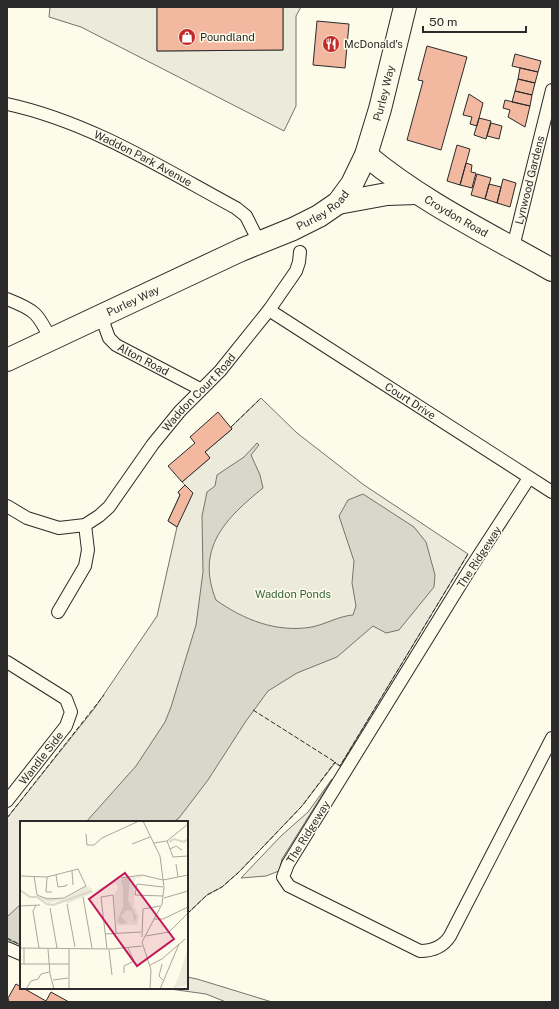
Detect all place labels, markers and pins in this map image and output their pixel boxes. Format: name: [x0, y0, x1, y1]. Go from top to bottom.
shop icon: Poundland: [177, 27, 197, 47]
place label: Poundland: [200, 31, 255, 43]
restaurant icon: McDonald's: [321, 34, 341, 54]
place label: McDonald's: [344, 38, 403, 50]

